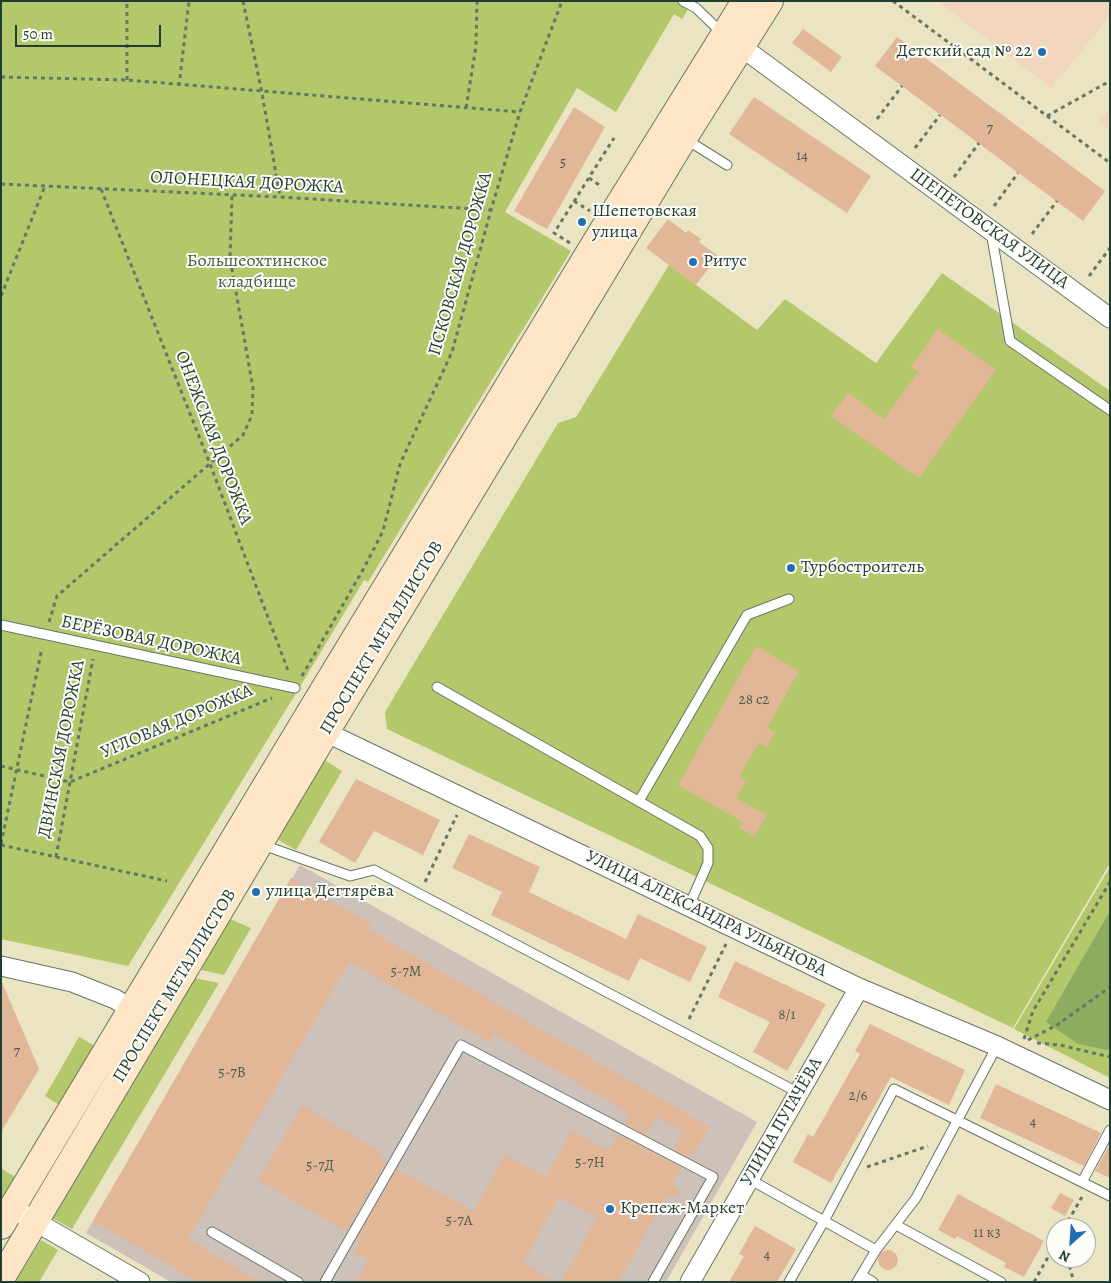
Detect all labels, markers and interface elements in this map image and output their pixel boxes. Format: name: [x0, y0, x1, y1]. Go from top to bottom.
scale bar: [18, 15, 164, 47]
text: 50 m: [23, 24, 53, 44]
place label: Детский сад № 22: [896, 41, 1032, 63]
marker: Детский сад № 22: [1036, 46, 1048, 58]
house number: 7: [987, 120, 993, 138]
house number: 14: [796, 147, 808, 165]
house number: 5: [560, 154, 566, 172]
street label: ШЕПЕТОВСКАЯ УЛИЦА: [905, 164, 1073, 294]
street label: ОЛОНЕЦКАЯ ДОРОЖКА: [150, 167, 344, 199]
street label: ПСКОВСКАЯ ДОРОЖКА: [424, 170, 498, 358]
place label: Шепетовская улица: [592, 201, 697, 243]
marker: Шепетовская улица: [576, 216, 588, 228]
park label: Большеохтинское кладбище: [187, 251, 327, 294]
place label: Ритус: [703, 251, 747, 273]
marker: Ритус: [687, 256, 699, 268]
street label: ОНЕЖСКАЯ ДОРОЖКА: [170, 348, 256, 528]
street label: ПРОСПЕКТ МЕТАЛЛИСТОВ: [316, 537, 448, 739]
place label: Турбостроитель: [801, 557, 924, 579]
marker: Турбостроитель: [785, 562, 797, 574]
street label: БЕРЁЗОВАЯ ДОРОЖКА: [59, 611, 243, 671]
street label: ДВИНСКАЯ ДОРОЖКА: [34, 658, 90, 840]
street label: УГЛОВАЯ ДОРОЖКА: [98, 680, 256, 764]
house number: 28 с2: [739, 691, 769, 709]
street label: УЛИЦА АЛЕКСАНДРА УЛЬЯНОВА: [582, 846, 830, 982]
place label: улица Дегтярёва: [266, 881, 394, 903]
street label: ПРОСПЕКТ МЕТАЛЛИСТОВ: [109, 885, 241, 1087]
marker: улица Дегтярёва: [250, 886, 262, 898]
house number: 5-7М: [390, 963, 422, 981]
house number: 8/1: [778, 1006, 796, 1024]
house number: 7: [14, 1043, 20, 1061]
street label: УЛИЦА ПУГАЧЁВА: [736, 1054, 828, 1190]
house number: 5-7В: [218, 1064, 246, 1082]
house number: 2/6: [849, 1087, 867, 1105]
house number: 4: [1030, 1113, 1036, 1131]
house number: 5-7Н: [575, 1154, 605, 1172]
house number: 5-7Д: [306, 1157, 334, 1175]
place label: Крепеж-Маркет: [620, 1198, 744, 1220]
marker: Крепеж-Маркет: [604, 1203, 616, 1215]
house number: 5-7А: [445, 1212, 473, 1230]
north arrow: [1046, 1218, 1096, 1268]
house number: 11 к3: [973, 1224, 1001, 1242]
text: N: [1056, 1245, 1073, 1267]
house number: 4: [764, 1246, 770, 1264]

